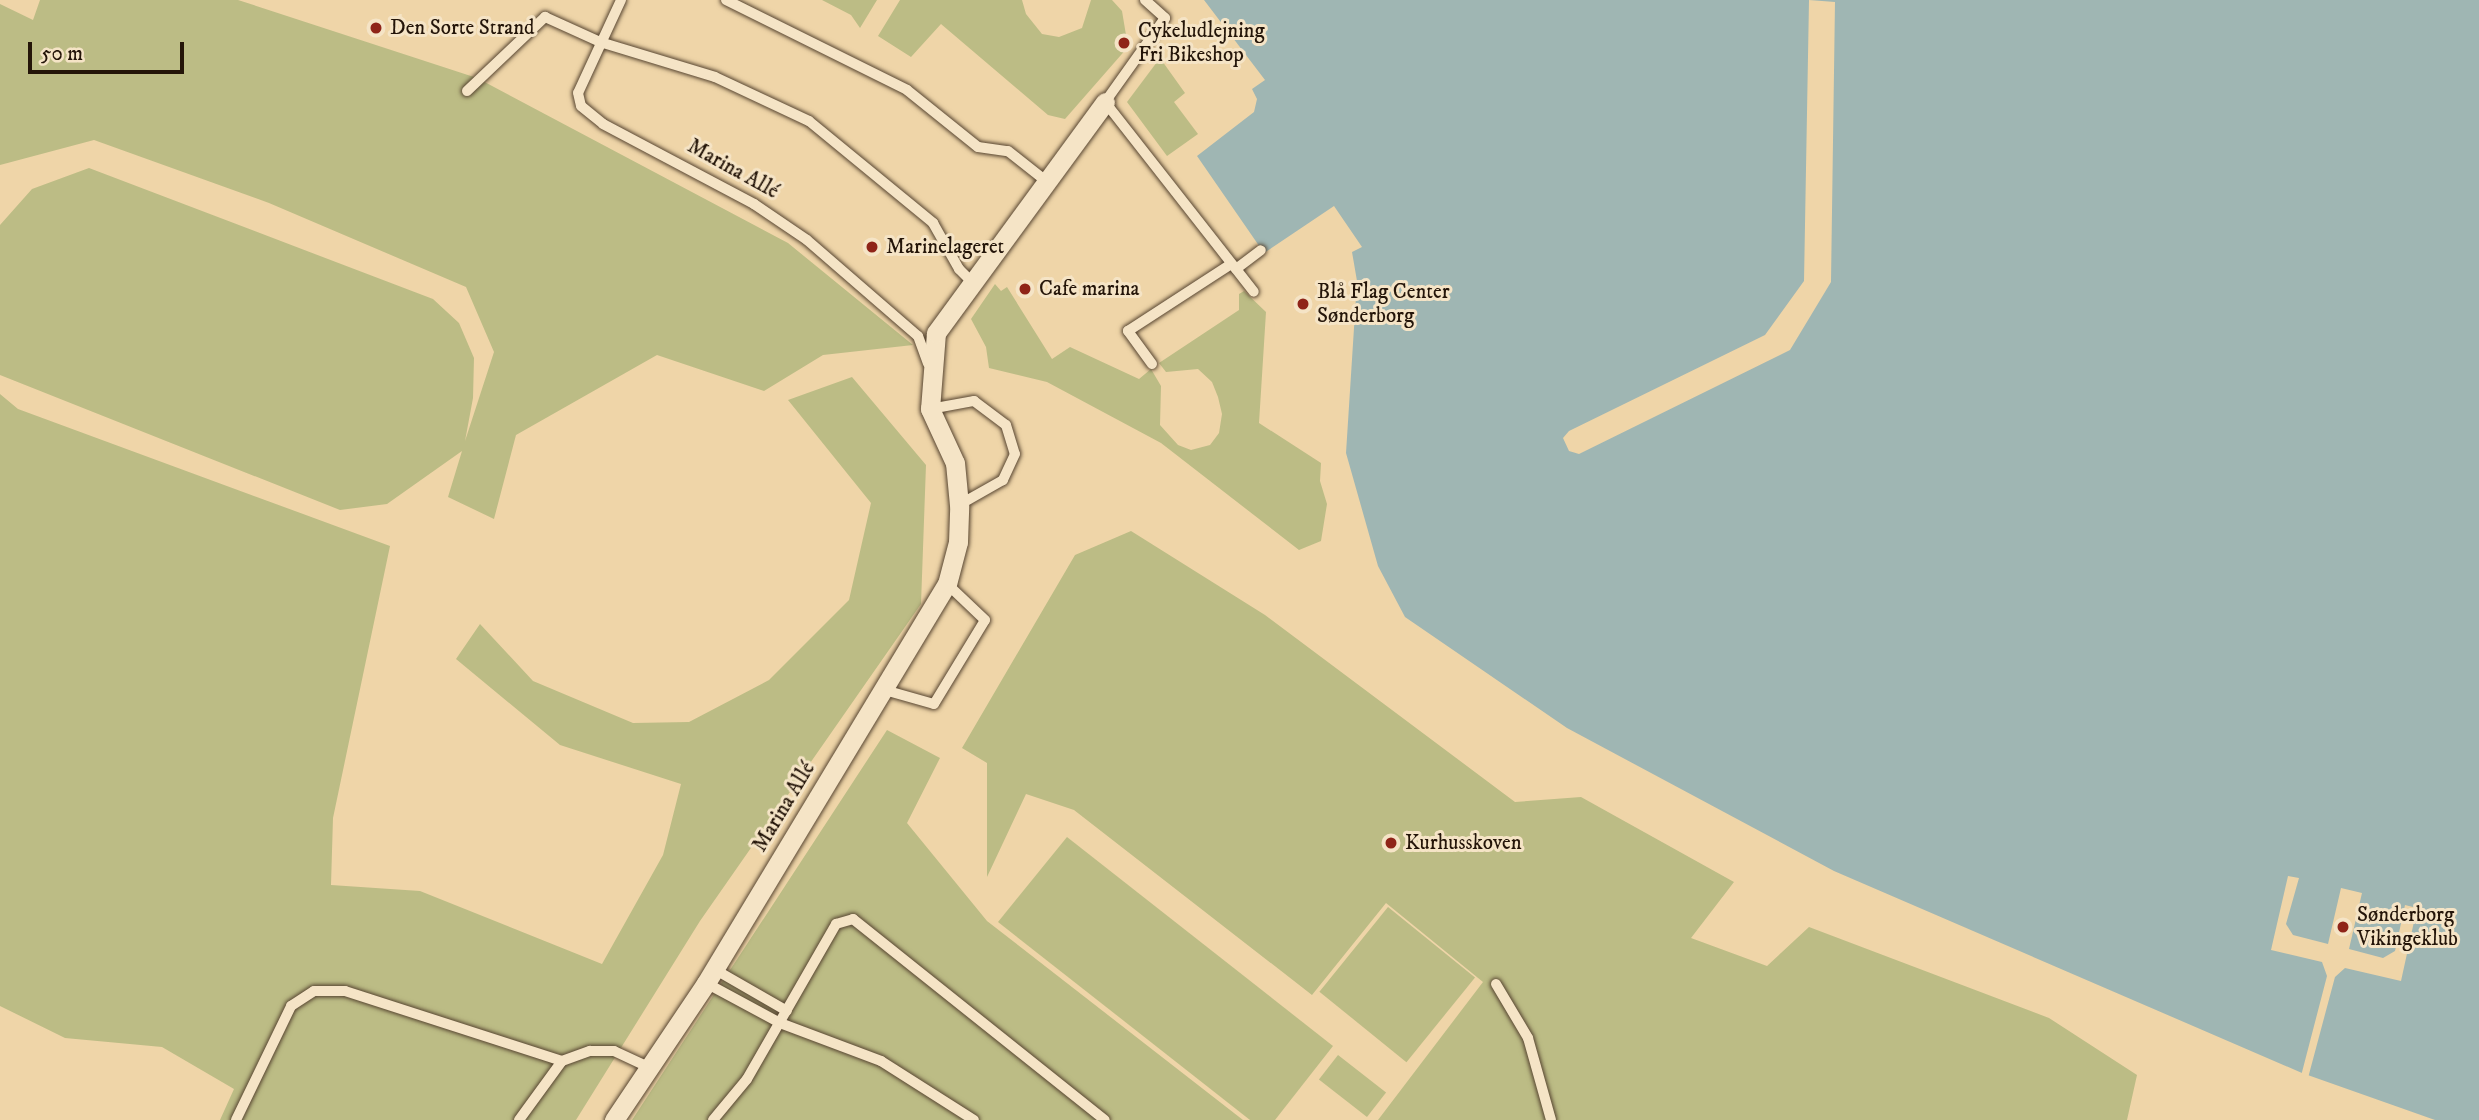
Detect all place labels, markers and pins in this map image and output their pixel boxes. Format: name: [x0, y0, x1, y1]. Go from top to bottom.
place label: Den Sorte Strand: [390, 15, 535, 41]
place label: Cykeludlejning Fri Bikeshop: [1138, 18, 1265, 68]
marker: Den Sorte Strand: [368, 20, 384, 36]
marker: Cykeludlejning Fri Bikeshop: [1116, 35, 1132, 51]
place label: Marinelageret: [886, 234, 1004, 260]
marker: Marinelageret: [864, 239, 880, 255]
place label: Cafe marina: [1039, 276, 1140, 302]
place label: Blå Flag Center Sønderborg: [1317, 279, 1449, 329]
marker: Cafe marina: [1017, 281, 1033, 297]
marker: Blå Flag Center Sønderborg: [1295, 296, 1311, 312]
place label: Kurhusskoven: [1405, 830, 1522, 856]
marker: Kurhusskoven: [1383, 835, 1399, 851]
place label: Sønderborg Vikingeklub: [2357, 902, 2458, 952]
marker: Sønderborg Vikingeklub: [2335, 919, 2351, 935]

